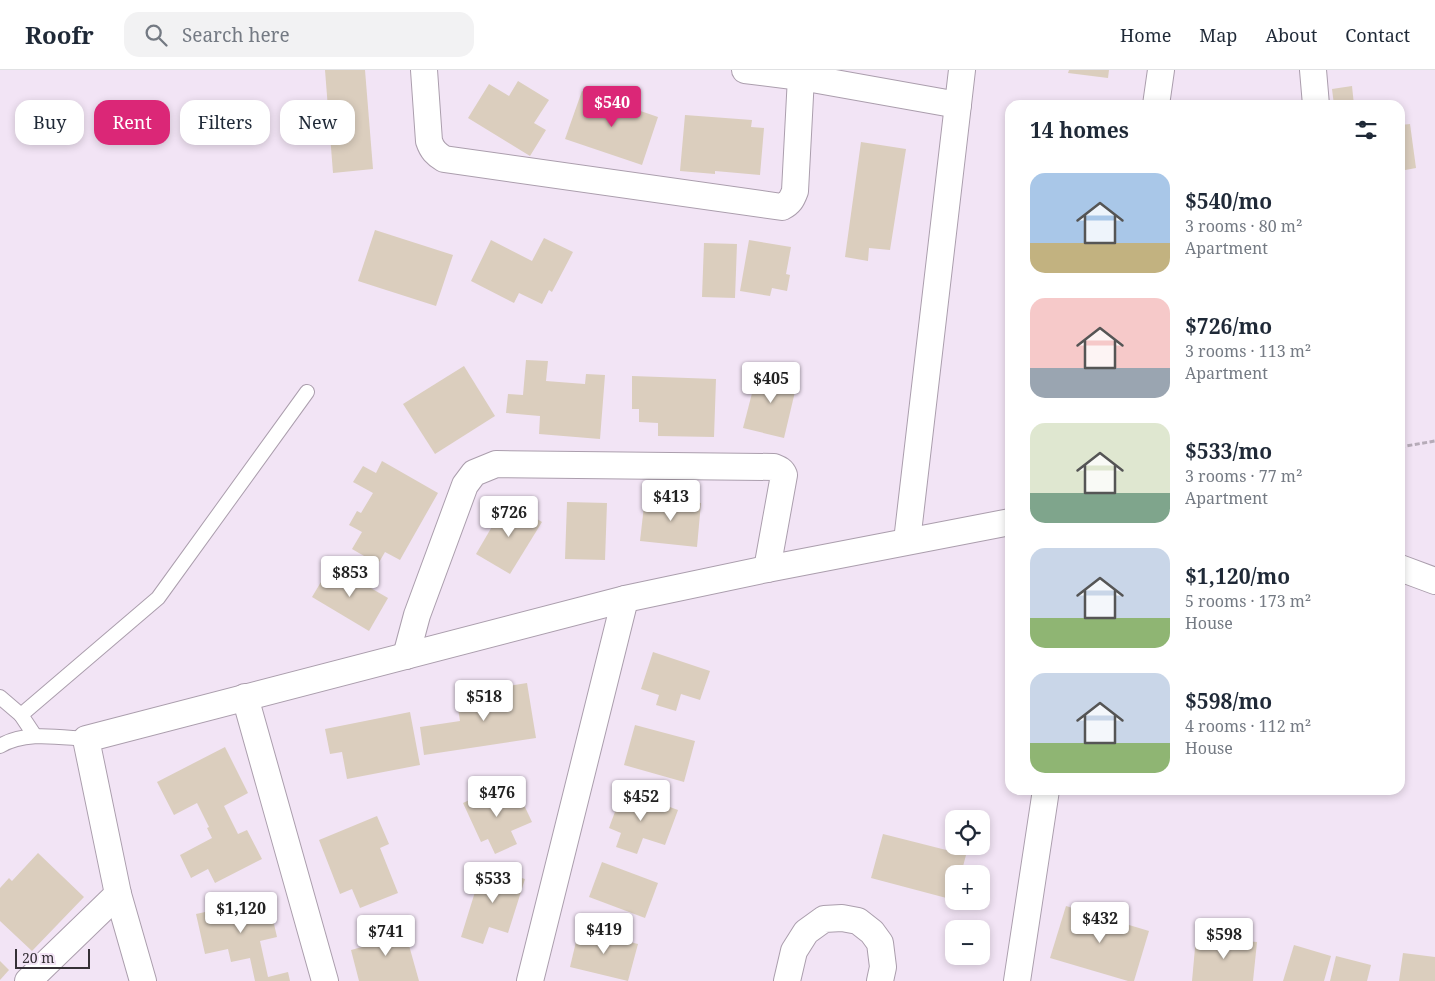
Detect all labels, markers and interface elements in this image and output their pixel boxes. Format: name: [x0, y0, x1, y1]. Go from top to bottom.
search box: [124, 12, 474, 57]
text: Roofr: [25, 18, 94, 51]
icon: search: [142, 21, 170, 49]
text: Search here: [182, 22, 290, 48]
text: Home: [1120, 23, 1171, 47]
text: Map: [1199, 23, 1237, 47]
text: About: [1265, 23, 1317, 47]
text: Contact: [1345, 23, 1410, 47]
pin: $540: [582, 85, 642, 128]
text: $540: [594, 91, 630, 113]
chip: Buy: [15, 100, 84, 145]
chip: Rent: [94, 100, 170, 145]
chip: Filters: [180, 100, 270, 145]
chip: New: [280, 100, 355, 145]
text: 14 homes: [1030, 116, 1129, 144]
icon: filters: [1352, 116, 1380, 144]
text: $540/mo: [1185, 187, 1272, 215]
icon: home: [1070, 193, 1130, 253]
text: 3 rooms · 80 m²: [1185, 215, 1302, 237]
text: Apartment: [1185, 237, 1268, 259]
text: $726/mo: [1185, 312, 1272, 340]
icon: home: [1070, 318, 1130, 378]
text: 3 rooms · 113 m²: [1185, 340, 1311, 362]
pin: $405: [741, 362, 801, 404]
text: Apartment: [1185, 362, 1268, 384]
text: $405: [753, 367, 789, 389]
text: $533/mo: [1185, 437, 1272, 465]
icon: home: [1070, 443, 1130, 503]
text: 3 rooms · 77 m²: [1185, 465, 1302, 487]
pin: $413: [641, 480, 701, 522]
text: $413: [653, 485, 689, 507]
text: Apartment: [1185, 487, 1268, 509]
pin: $726: [479, 496, 539, 538]
text: $726: [491, 501, 527, 523]
pin: $853: [320, 556, 380, 598]
text: $853: [332, 561, 368, 583]
text: $1,120/mo: [1185, 562, 1290, 590]
icon: home: [1070, 568, 1130, 628]
text: 5 rooms · 173 m²: [1185, 590, 1311, 612]
text: House: [1185, 612, 1233, 634]
pin: $518: [454, 680, 514, 722]
text: $518: [466, 685, 502, 707]
text: $598/mo: [1185, 687, 1272, 715]
icon: home: [1070, 693, 1130, 753]
text: 4 rooms · 112 m²: [1185, 715, 1311, 737]
text: House: [1185, 737, 1233, 759]
pin: $476: [467, 776, 527, 818]
pin: $452: [611, 780, 671, 822]
text: $476: [479, 781, 515, 803]
text: $452: [623, 785, 659, 807]
map controls: [945, 810, 990, 965]
button: locate: [945, 810, 990, 855]
pin: $533: [463, 862, 523, 904]
button: +: [945, 865, 990, 910]
text: $533: [475, 867, 511, 889]
pin: $1,120: [200, 892, 282, 934]
text: $1,120: [216, 897, 266, 919]
pin: $432: [1070, 902, 1130, 944]
text: $432: [1082, 907, 1118, 929]
pin: $419: [574, 912, 634, 955]
pin: $741: [356, 914, 416, 957]
text: $419: [586, 918, 622, 940]
pin: $598: [1194, 918, 1254, 960]
text: $741: [368, 920, 404, 942]
button: −: [945, 920, 990, 965]
text: $598: [1206, 923, 1242, 945]
scale bar: [15, 946, 90, 969]
text: 20 m: [22, 948, 55, 967]

